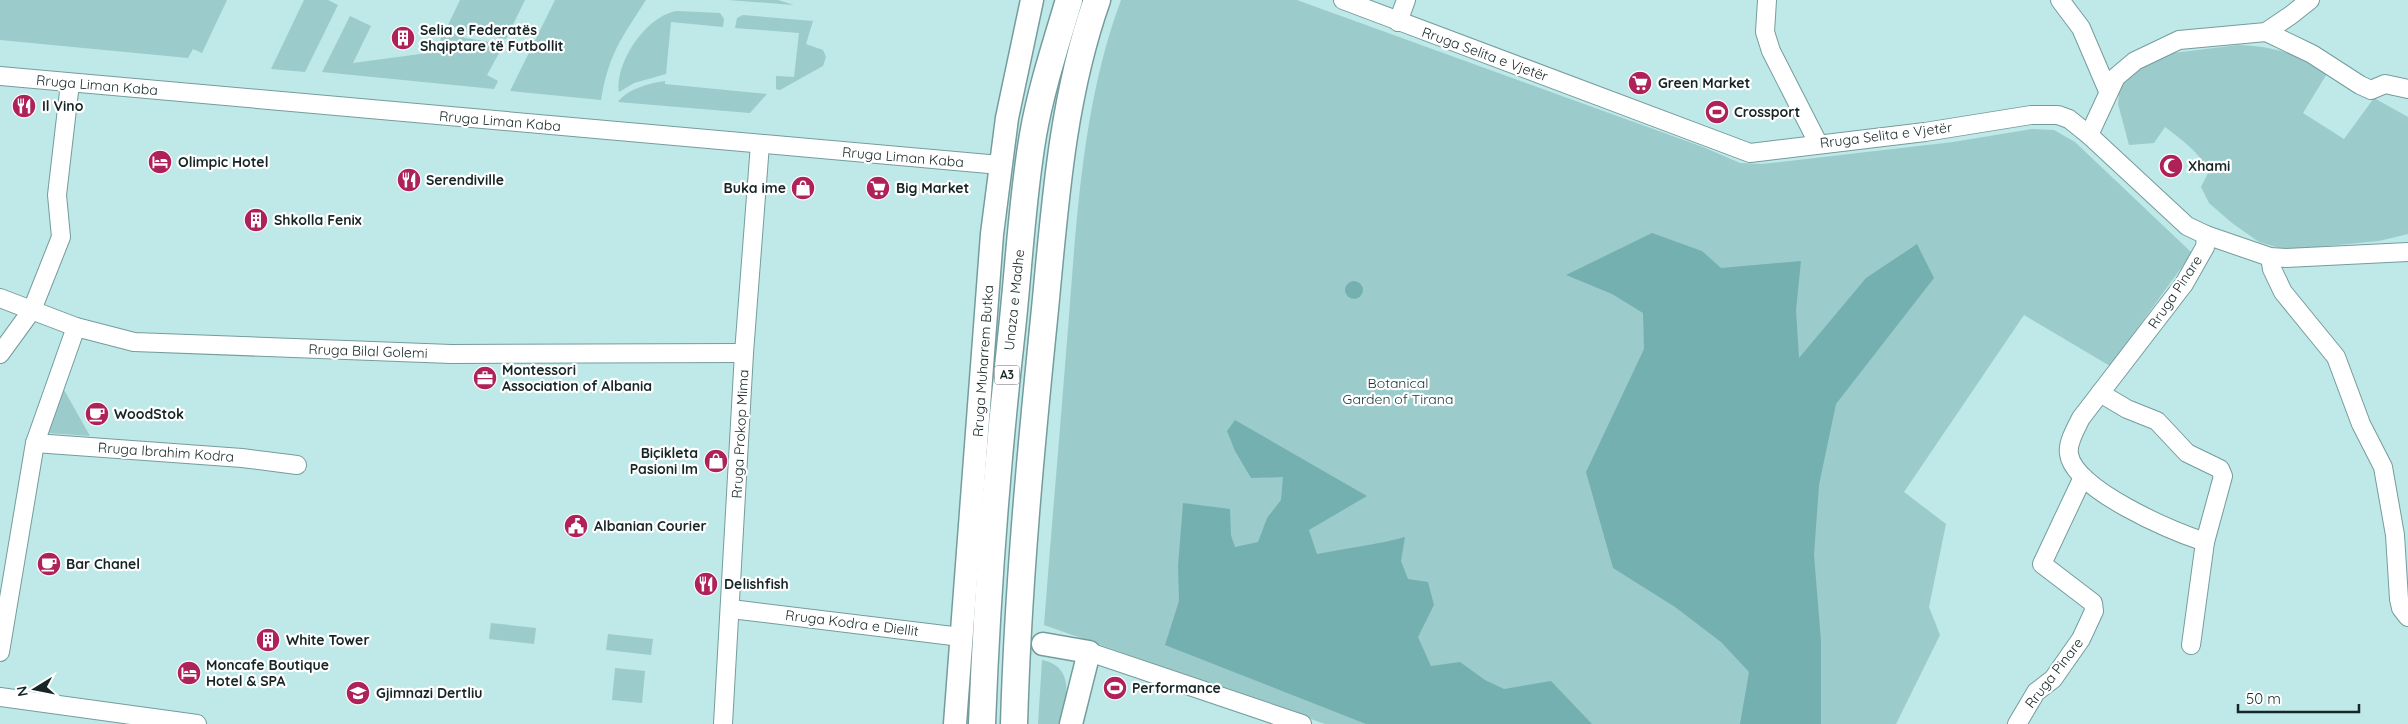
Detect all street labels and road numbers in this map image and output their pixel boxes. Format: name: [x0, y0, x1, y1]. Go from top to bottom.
street label: Rruga Selita e Vjetër: [1419, 23, 1551, 85]
street label: Rruga Liman Kaba: [35, 71, 159, 99]
street label: Rruga Liman Kaba: [438, 107, 562, 135]
street label: Rruga Selita e Vjetër: [1819, 118, 1954, 152]
street label: Rruga Liman Kaba: [841, 143, 965, 171]
street label: Unaza e Madhe: [1000, 248, 1028, 352]
street label: Rruga Pinare: [2144, 252, 2206, 332]
street label: Rruga Muharrem Butka: [969, 284, 997, 438]
street label: Rruga Bilal Golemi: [308, 340, 428, 362]
road number: A3: [994, 366, 1020, 384]
street label: Rruga Prokop Mima: [728, 369, 752, 499]
street label: Rruga Ibrahim Kodra: [97, 438, 235, 466]
street label: Rruga Kodra e Diellit: [784, 606, 920, 640]
street label: Rruga Pinare: [2021, 634, 2087, 712]

